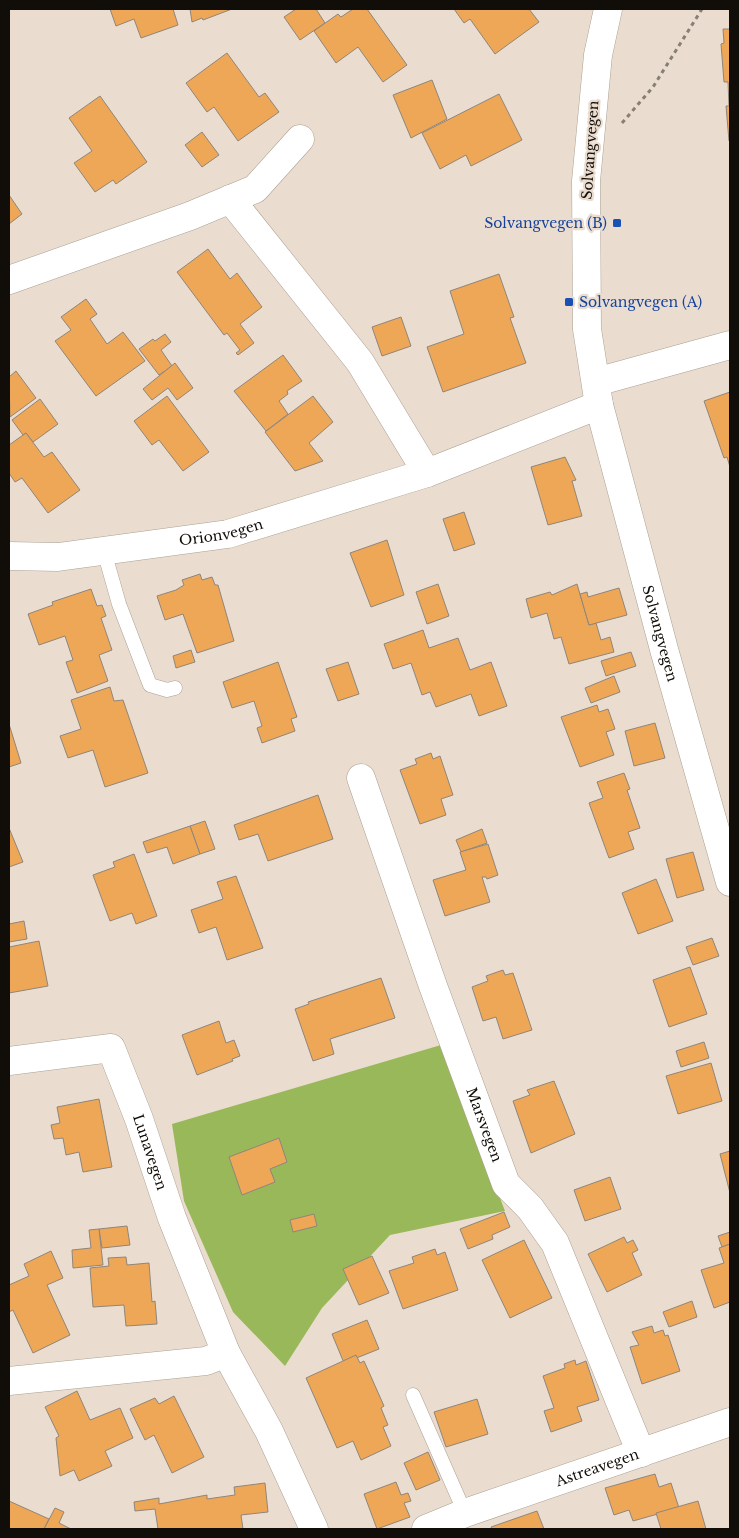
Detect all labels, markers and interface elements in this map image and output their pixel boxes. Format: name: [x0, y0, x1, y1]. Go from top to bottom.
street label: Solvangvegen: [578, 100, 602, 200]
place label: Solvangvegen (B): [484, 214, 607, 232]
marker: Solvangvegen (B): [611, 217, 623, 229]
place label: Solvangvegen (A): [579, 293, 702, 311]
marker: Solvangvegen (A): [563, 296, 575, 308]
street label: Orionvegen: [178, 515, 266, 550]
street label: Solvangvegen: [638, 583, 682, 684]
street label: Marsvegen: [462, 1085, 506, 1165]
street label: Lunavegen: [129, 1112, 171, 1193]
street label: Astreavegen: [552, 1445, 642, 1491]

